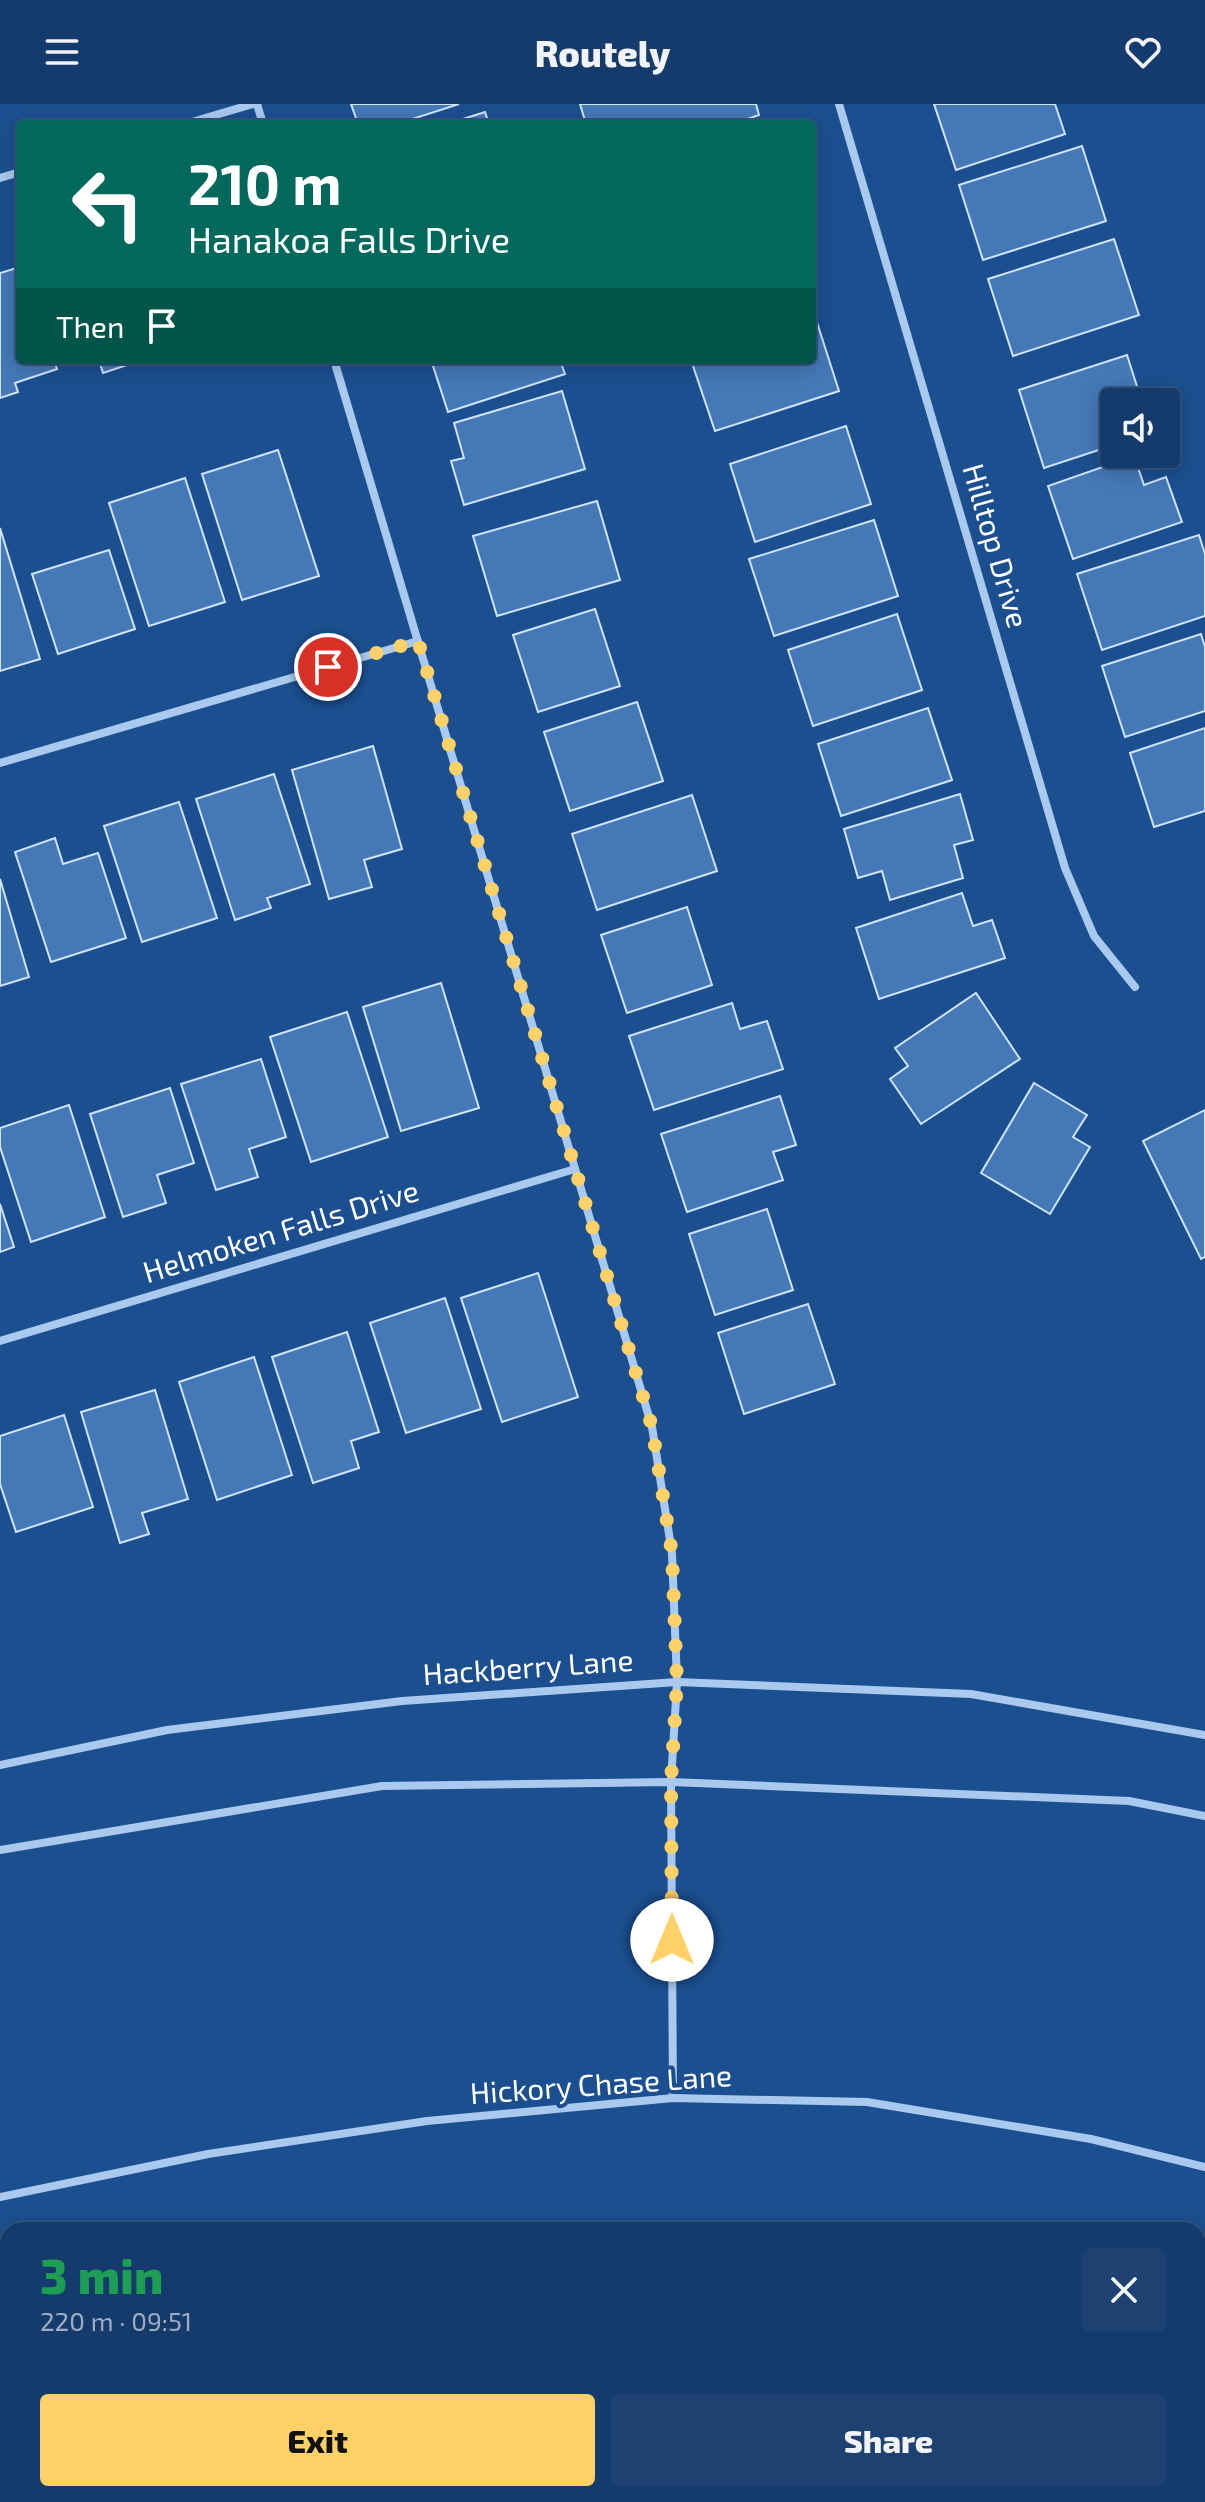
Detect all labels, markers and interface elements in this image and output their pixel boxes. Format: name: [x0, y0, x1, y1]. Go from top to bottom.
icon: menu: [40, 30, 84, 74]
icon: heart: [1121, 30, 1165, 74]
text: Routely: [535, 31, 670, 74]
text: 210 m: [188, 149, 342, 216]
icon: left: [56, 152, 160, 256]
text: Hanakoa Falls Drive: [188, 217, 510, 260]
icon: arrive: [140, 304, 184, 348]
text: Then: [56, 308, 124, 344]
map controls: [1100, 388, 1180, 468]
button: sound: [1100, 388, 1180, 468]
street label: Hilltop Drive: [956, 459, 1037, 632]
pin: [294, 633, 362, 701]
icon: arrive: [306, 645, 350, 689]
street label: Helmoken Falls Drive: [138, 1171, 423, 1289]
street label: Hackberry Lane: [421, 1641, 634, 1691]
position arrow: [630, 1898, 714, 1982]
street label: Hickory Chase Lane: [469, 2056, 733, 2110]
text: 3 min: [40, 2246, 163, 2304]
button: close: [1082, 2248, 1166, 2332]
text: 220 m · 09:51: [40, 2305, 192, 2336]
button: Exit: [40, 2394, 595, 2486]
button: Share: [611, 2394, 1166, 2486]

